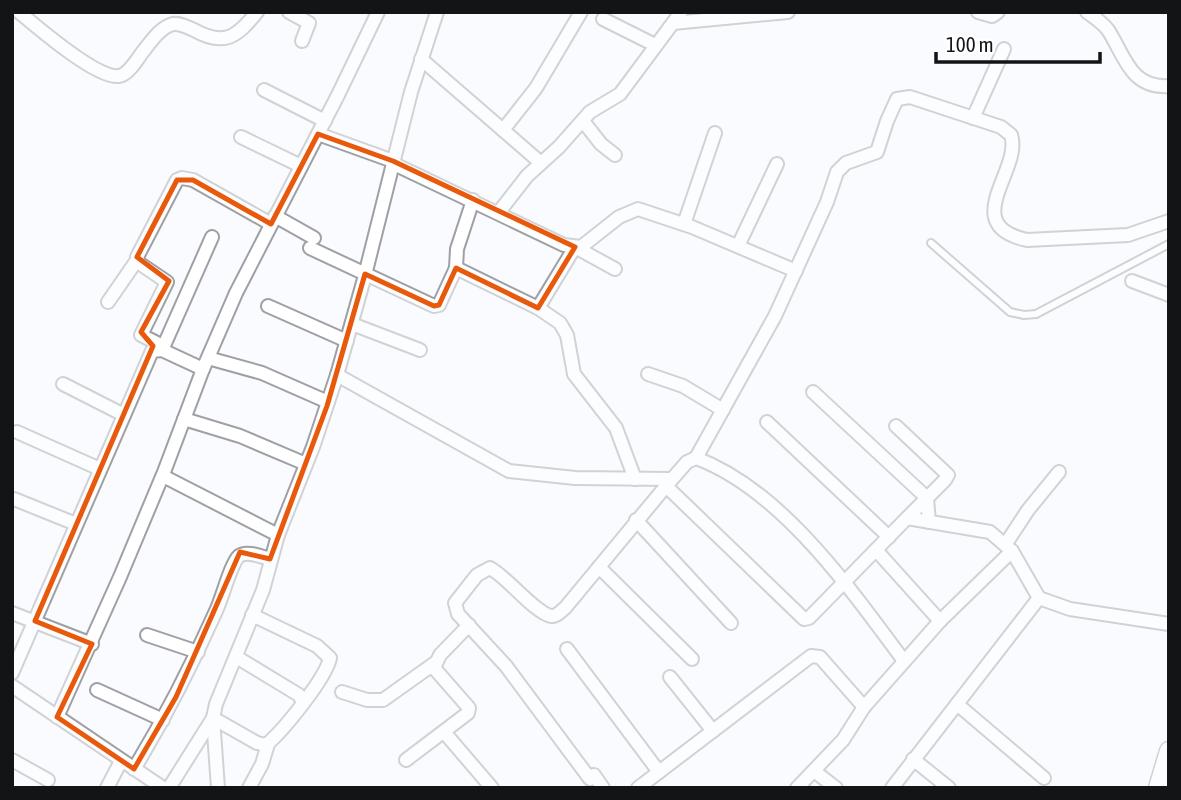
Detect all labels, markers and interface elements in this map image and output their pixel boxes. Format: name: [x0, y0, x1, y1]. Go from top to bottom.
scale bar: [936, 21, 1100, 65]
text: 100 m: [946, 32, 994, 56]

